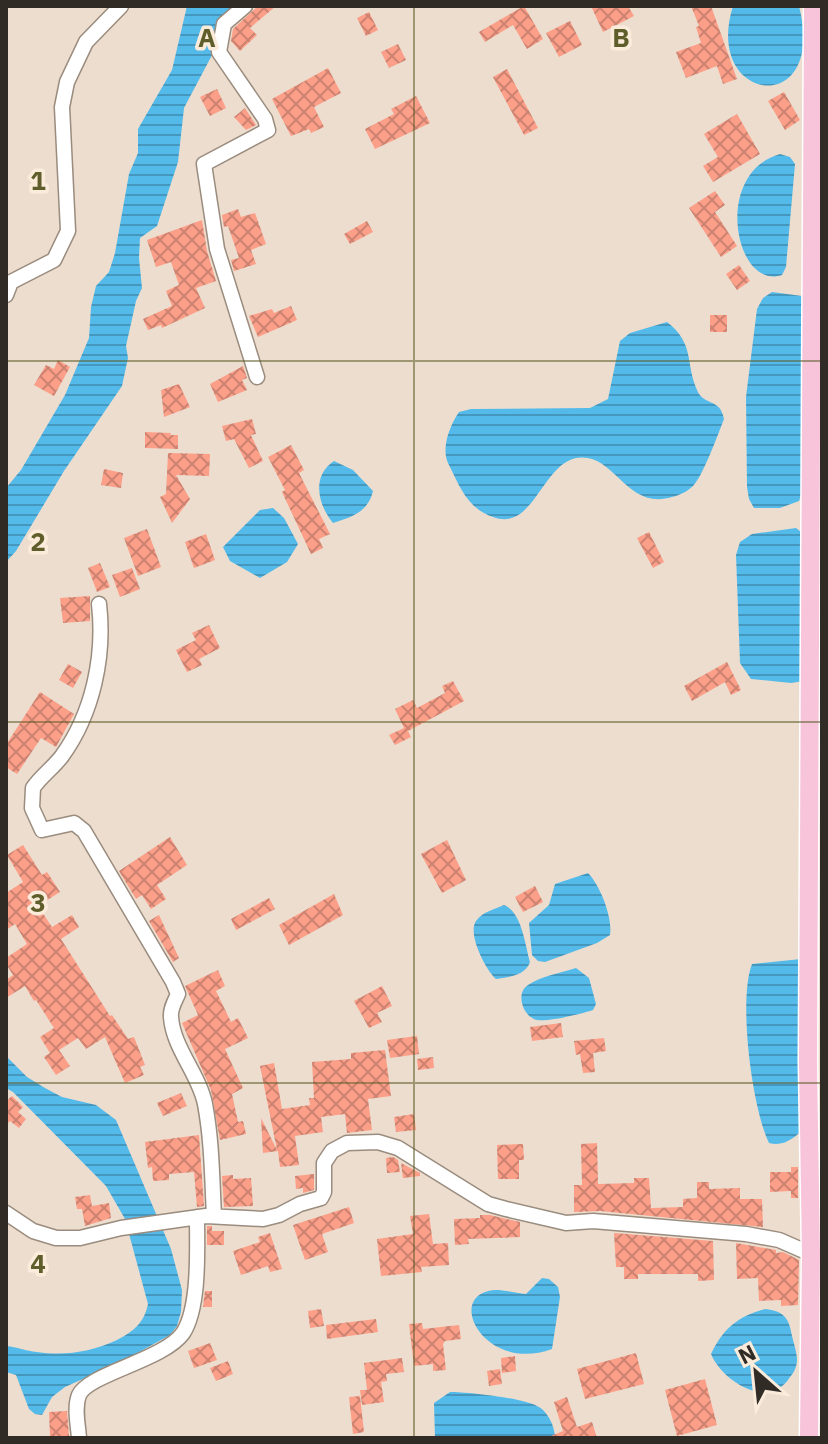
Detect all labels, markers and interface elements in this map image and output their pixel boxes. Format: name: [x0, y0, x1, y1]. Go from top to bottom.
text: A: [198, 20, 216, 54]
text: B: [612, 20, 630, 54]
text: 1: [30, 163, 46, 197]
text: 2: [30, 524, 46, 558]
text: 3: [30, 885, 46, 919]
text: 4: [30, 1246, 46, 1280]
north arrow: [716, 1332, 796, 1412]
text: N: [733, 1337, 760, 1370]

